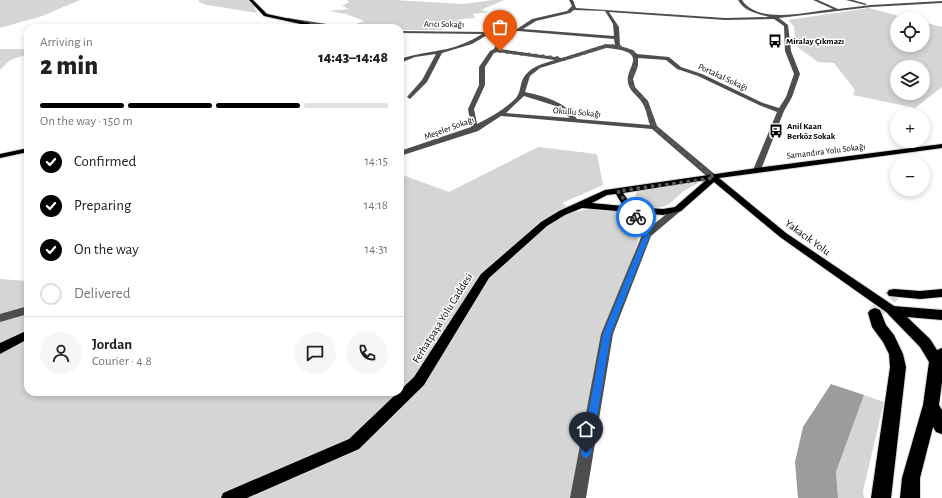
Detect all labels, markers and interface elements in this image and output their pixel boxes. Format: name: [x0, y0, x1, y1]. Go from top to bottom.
pin: [483, 10, 517, 51]
map controls: [890, 12, 930, 196]
button: locate: [890, 12, 930, 52]
icon: bag: [489, 16, 511, 38]
street label: Arıcı Sokağı: [424, 20, 464, 29]
bus stop icon: Miralay Çıkmazı: [767, 33, 783, 49]
text: Arriving in: [40, 36, 93, 49]
place label: Miralay Çıkmazı: [786, 37, 844, 46]
text: 14:43–14:48: [318, 50, 388, 65]
text: 2 min: [40, 53, 98, 79]
button: layers: [890, 60, 930, 100]
street label: Portakal Sokağı: [697, 62, 749, 93]
street label: Okullu Sokağı: [553, 106, 601, 119]
button: +: [890, 108, 930, 148]
text: On the way · 150 m: [40, 115, 133, 128]
street label: Meşeler Sokağı: [423, 115, 475, 142]
place label: Anil Kaan Berköz Sokak: [787, 122, 836, 141]
bus stop icon: Anil Kaan Berköz Sokak: [768, 123, 784, 139]
street label: Samandıra Yolu Sokağı: [786, 142, 866, 161]
icon: check: [40, 151, 62, 173]
text: Confirmed: [74, 154, 136, 169]
text: 14:15: [364, 155, 388, 168]
button: −: [890, 156, 930, 196]
icon: check: [40, 195, 62, 217]
courier: [616, 197, 656, 237]
text: Preparing: [74, 198, 131, 213]
text: 14:18: [364, 199, 388, 212]
icon: bike: [625, 206, 647, 228]
street label: Yakacık Yolu: [783, 217, 833, 258]
icon: check: [40, 239, 62, 261]
text: On the way: [74, 242, 139, 257]
text: 14:31: [364, 243, 388, 256]
street label: Ferhatpaşa Yolu Caddesi: [410, 271, 475, 365]
text: Delivered: [74, 286, 131, 301]
button: person: [40, 332, 82, 374]
button: chat: [294, 332, 336, 374]
button: phone: [346, 332, 388, 374]
text: Jordan: [92, 337, 132, 352]
text: Courier · 4.8: [92, 355, 152, 368]
pin: [569, 412, 603, 453]
icon: home: [575, 418, 597, 440]

